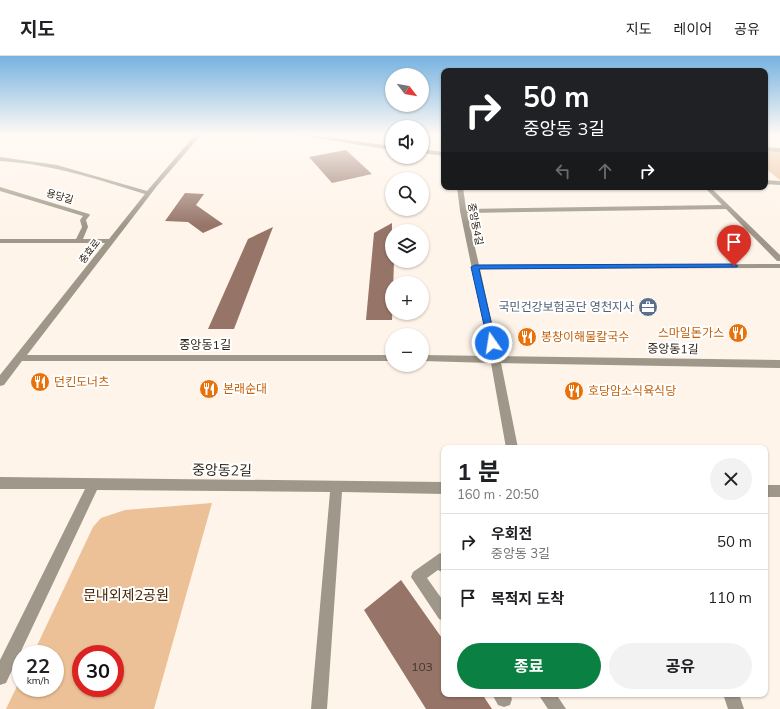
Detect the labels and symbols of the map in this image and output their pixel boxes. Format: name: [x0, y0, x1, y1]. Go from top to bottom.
north arrow: [385, 68, 429, 112]
street label: 용당길: [45, 186, 75, 207]
street label: 중앙동4길: [465, 202, 486, 246]
pin: [717, 225, 751, 266]
street label: 충효로: [76, 236, 103, 266]
office icon: 국민건강보험공단 영천지사: [637, 296, 659, 318]
place label: 국민건강보험공단 영천지사: [498, 299, 634, 314]
position arrow: [471, 322, 513, 364]
restaurant icon: 스마일돈가스: [727, 322, 749, 344]
place label: 스마일돈가스: [658, 325, 724, 340]
restaurant icon: 봉창이해물칼국수: [516, 326, 538, 348]
place label: 봉창이해물칼국수: [541, 329, 629, 344]
street label: 중앙동1길: [179, 337, 231, 352]
street label: 중앙동1길: [647, 341, 699, 356]
restaurant icon: 던킨도너츠: [29, 371, 51, 393]
place label: 던킨도너츠: [54, 374, 109, 389]
restaurant icon: 본래순대: [198, 378, 220, 400]
restaurant icon: 호당암소식육식당: [563, 380, 585, 402]
place label: 본래순대: [223, 381, 267, 396]
place label: 호당암소식육식당: [588, 383, 676, 398]
street label: 중앙동2길: [192, 460, 252, 480]
park label: 문내외제2공원: [83, 586, 169, 604]
speed limit sign: 30: [72, 645, 124, 697]
house number: 103: [411, 659, 433, 674]

